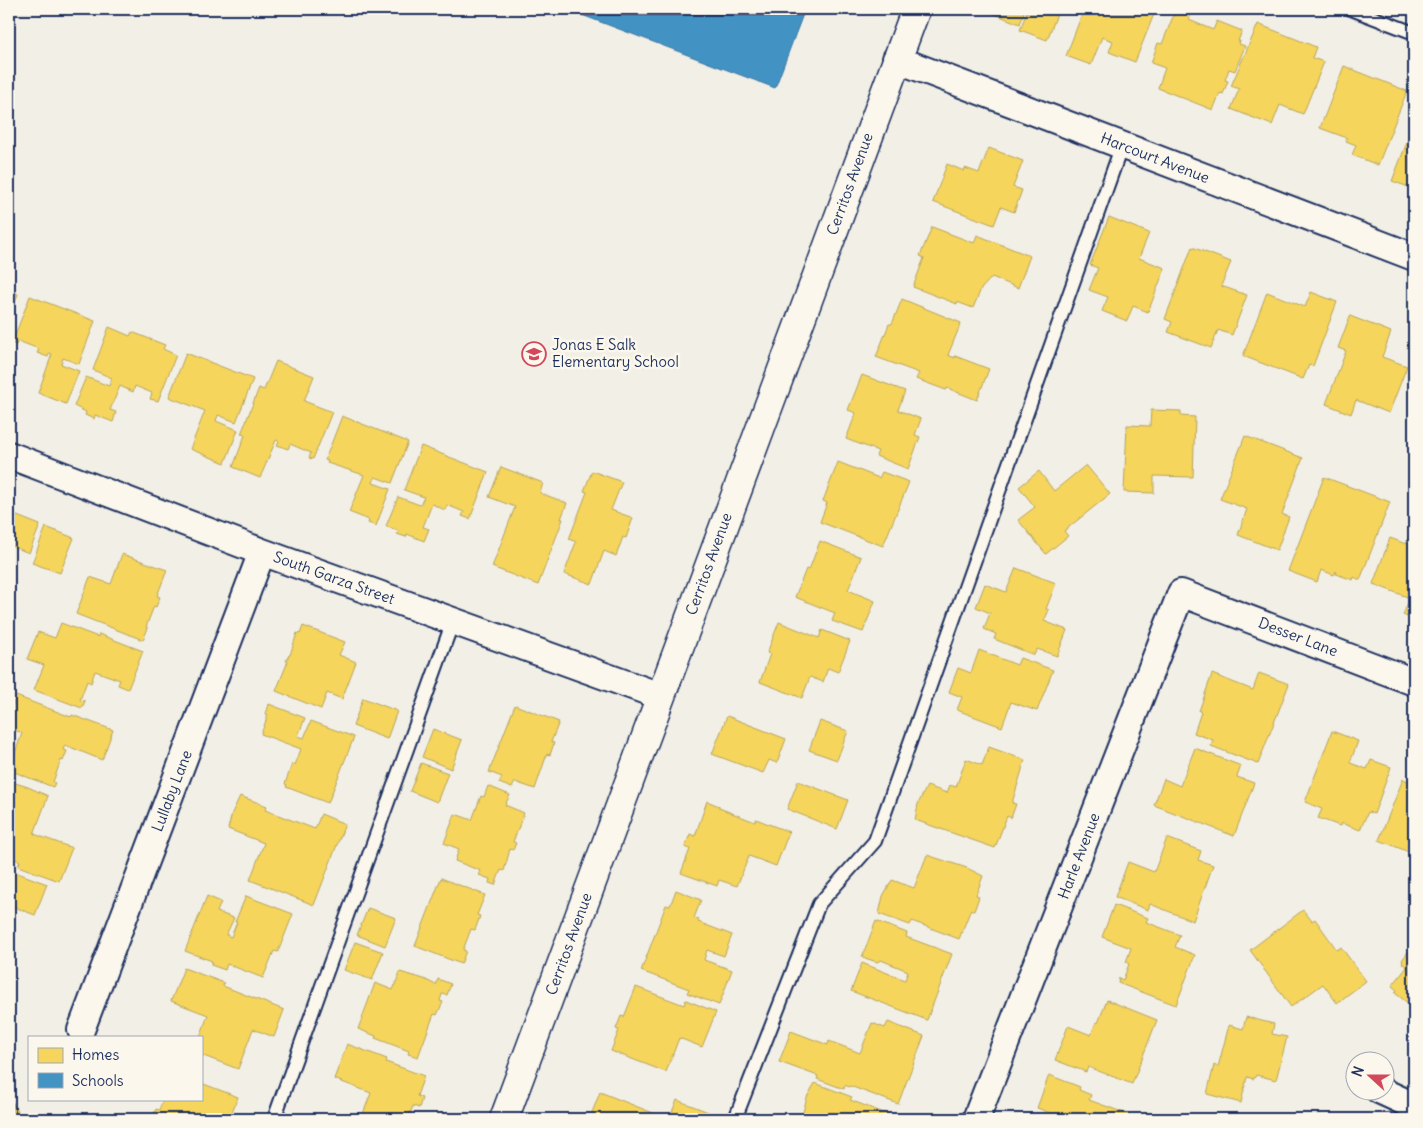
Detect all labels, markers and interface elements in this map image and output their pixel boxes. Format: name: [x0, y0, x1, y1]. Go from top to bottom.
street label: Harcourt Avenue: [1098, 128, 1212, 187]
street label: Cerritos Avenue: [822, 130, 877, 238]
place label: Jonas E Salk Elementary School: [552, 335, 679, 371]
school or university icon: Jonas E Salk Elementary School: [521, 341, 547, 367]
street label: Cerritos Avenue: [681, 510, 736, 618]
street label: South Garza Street: [271, 547, 397, 608]
street label: Desser Lane: [1256, 613, 1341, 660]
street label: Lullaby Lane: [147, 747, 196, 834]
street label: Harle Avenue: [1053, 810, 1104, 902]
street label: Cerritos Avenue: [541, 890, 596, 998]
legend: [28, 1036, 202, 1100]
text: Homes: [72, 1045, 119, 1064]
north arrow: [1346, 1050, 1396, 1100]
text: N: [1348, 1064, 1368, 1079]
text: Schools: [72, 1071, 124, 1090]

